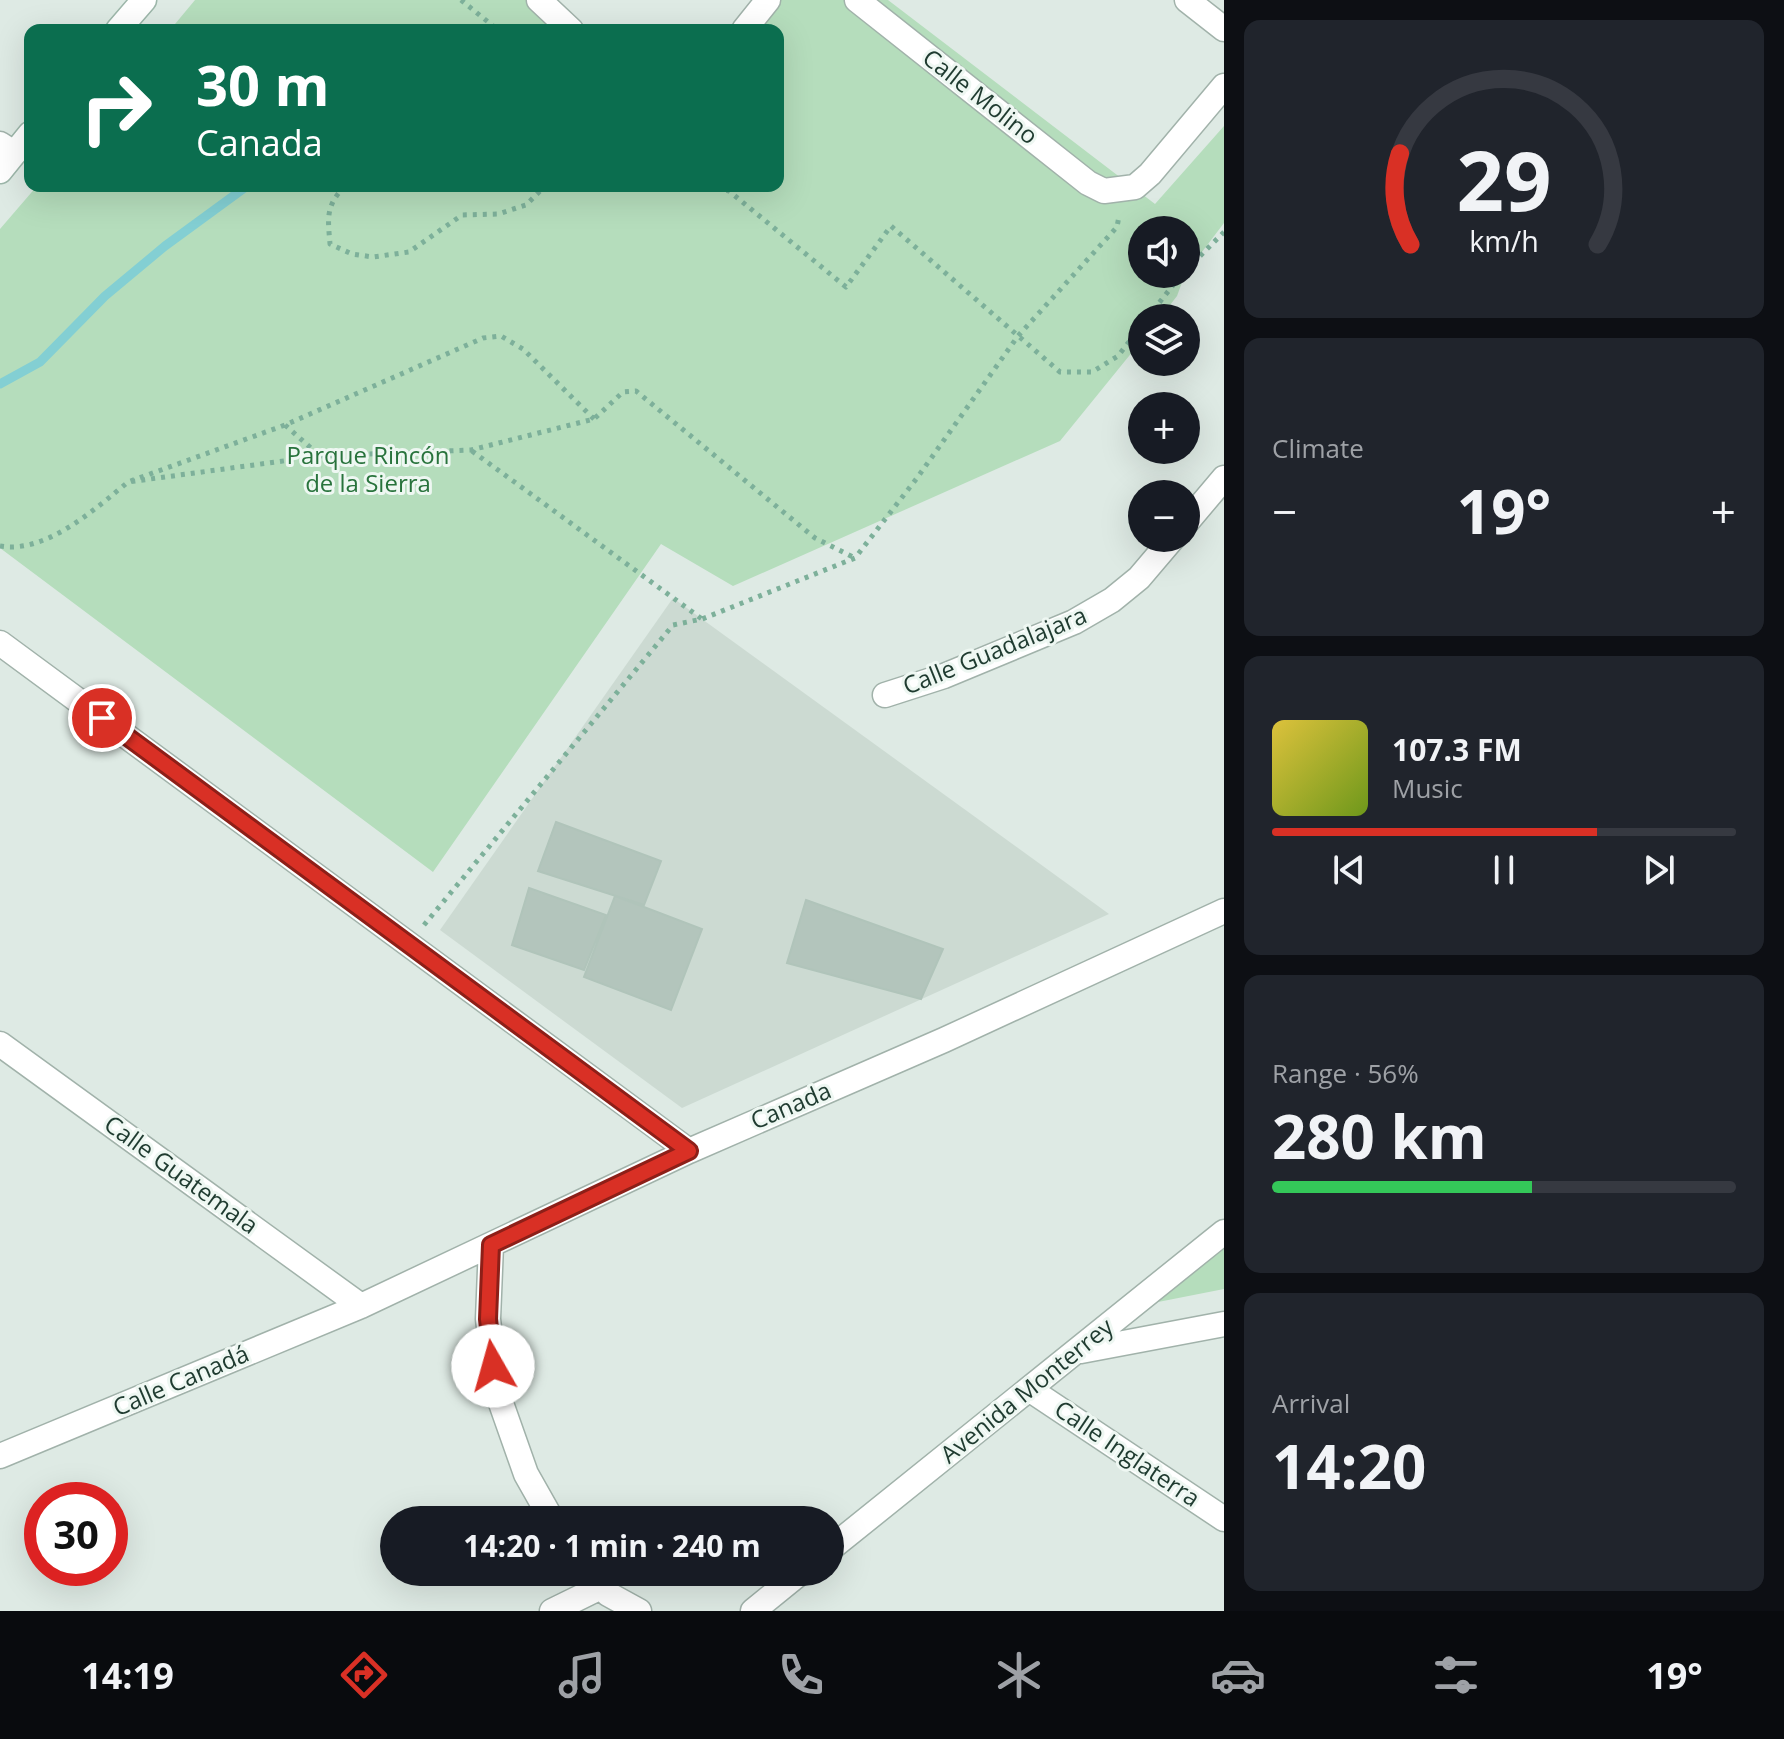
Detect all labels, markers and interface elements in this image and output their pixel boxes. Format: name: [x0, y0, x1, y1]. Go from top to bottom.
street label: Calle Molino: [917, 40, 1045, 151]
text: 30 m: [196, 46, 330, 122]
icon: right: [64, 56, 168, 160]
text: Canada: [196, 118, 323, 167]
text: 29: [1456, 122, 1552, 235]
map controls: [1128, 216, 1200, 552]
button: sound: [1128, 216, 1200, 288]
text: km/h: [1469, 221, 1539, 260]
button: layers: [1128, 304, 1200, 376]
button: +: [1128, 392, 1200, 464]
text: Climate: [1272, 430, 1364, 466]
park label: Parque Rincón de la Sierra: [287, 438, 449, 499]
text: 19°: [1457, 470, 1551, 552]
button: −: [1128, 480, 1200, 552]
text: −: [1272, 481, 1297, 541]
text: +: [1711, 481, 1736, 541]
street label: Calle Guadalajara: [898, 598, 1091, 702]
pin: [68, 684, 136, 752]
icon: arrive: [80, 696, 124, 740]
text: 107.3 FM: [1392, 729, 1522, 770]
text: Music: [1392, 770, 1463, 806]
icon: previous: [1327, 848, 1371, 892]
icon: pause: [1482, 848, 1526, 892]
icon: next: [1637, 848, 1681, 892]
text: Range · 56%: [1272, 1055, 1419, 1091]
street label: Canada: [745, 1073, 836, 1136]
text: 280 km: [1272, 1095, 1487, 1177]
street label: Calle Guatemala: [98, 1107, 266, 1241]
street label: Avenida Monterrey: [933, 1309, 1120, 1470]
position arrow: [451, 1324, 535, 1408]
street label: Calle Canadá: [107, 1336, 254, 1423]
text: Arrival: [1272, 1385, 1350, 1421]
street label: Calle Inglaterra: [1049, 1392, 1207, 1514]
text: 14:20: [1272, 1425, 1426, 1507]
speed limit sign: 30: [24, 1482, 128, 1586]
text: 14:20 · 1 min · 240 m: [463, 1525, 761, 1566]
icon: directions: [336, 1647, 392, 1703]
icon: music: [554, 1647, 610, 1703]
icon: phone: [773, 1647, 829, 1703]
icon: climate: [991, 1647, 1047, 1703]
icon: car: [1210, 1647, 1266, 1703]
icon: filters: [1428, 1647, 1484, 1703]
text: 14:19: [81, 1651, 174, 1700]
text: 19°: [1646, 1651, 1703, 1700]

